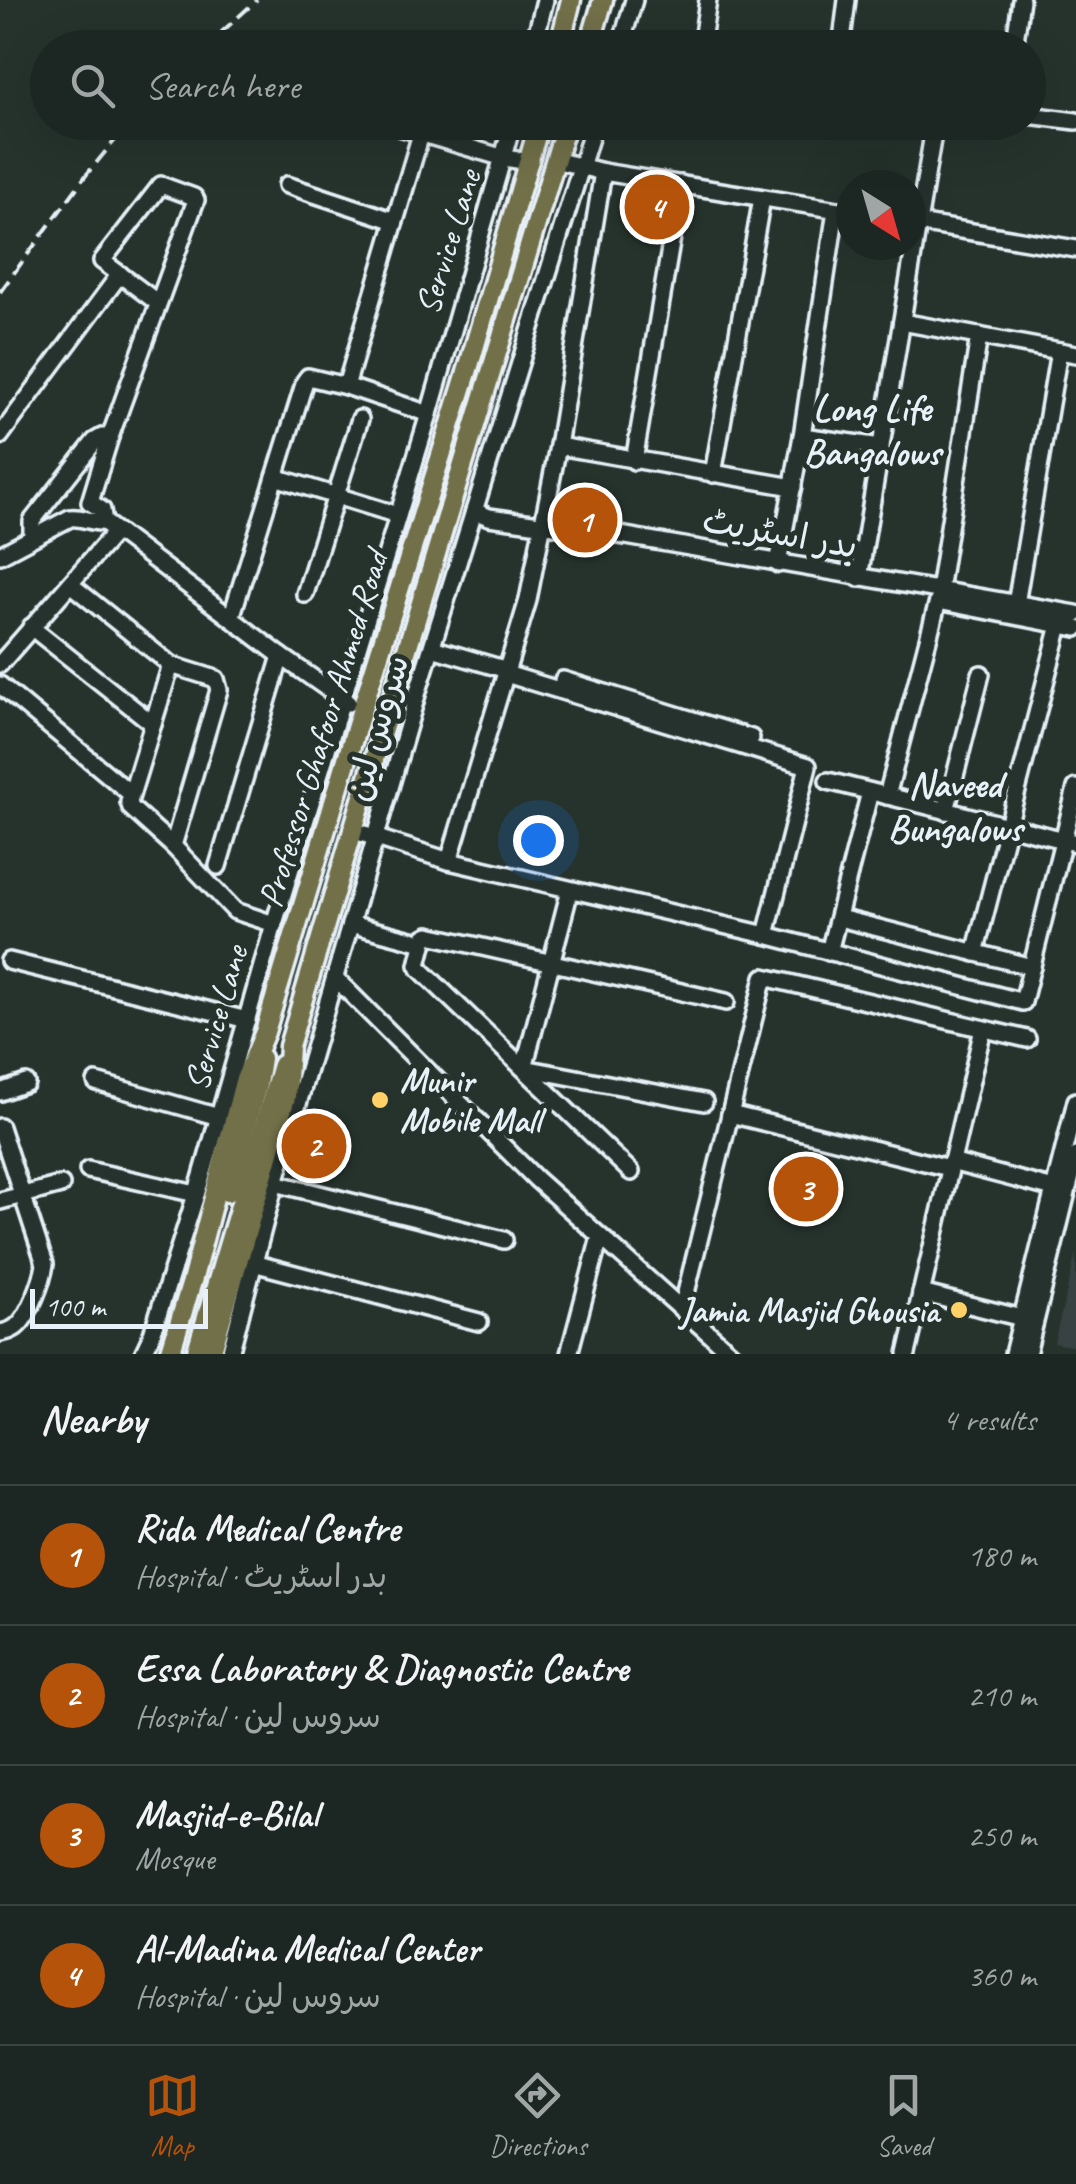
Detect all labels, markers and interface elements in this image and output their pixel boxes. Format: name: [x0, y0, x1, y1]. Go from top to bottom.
search box: [30, 30, 1046, 140]
icon: search: [65, 58, 120, 113]
text: Search here: [145, 62, 300, 109]
street label: Service Lane: [405, 162, 492, 320]
pin: 4: [624, 170, 690, 244]
north arrow: [836, 170, 926, 260]
district label: Long Life Bangalows: [803, 385, 944, 476]
pin: 1: [552, 482, 618, 558]
street label: بدر اسٹریٹ: [699, 497, 861, 569]
street label: Professor Ghafoor Ahmed Road: [247, 541, 400, 912]
street label: سروس لین: [335, 650, 419, 806]
district label: Naveed Bungalows: [888, 761, 1026, 852]
your location: [513, 815, 564, 866]
street label: Service Lane: [174, 938, 259, 1096]
place label: Munir Mobile Mall: [400, 1058, 547, 1143]
marker: Munir Mobile Mall: [369, 1089, 391, 1111]
pin: 2: [282, 1108, 346, 1184]
pin: 3: [774, 1152, 838, 1226]
scale bar: [30, 1284, 208, 1328]
place label: Jamia Masjid Ghousia: [678, 1288, 942, 1333]
text: 100 m: [45, 1289, 105, 1324]
marker: Jamia Masjid Ghousia: [948, 1299, 970, 1321]
text: Nearby: [40, 1393, 146, 1446]
text: 4 results: [942, 1399, 1036, 1440]
text: Rida Medical Centre: [135, 1505, 400, 1552]
text: 1: [65, 1535, 80, 1576]
text: 180 m: [967, 1535, 1036, 1576]
text: Hospital · بدر اسٹریٹ: [135, 1556, 387, 1597]
text: Essa Laboratory & Diagnostic Centre: [135, 1645, 628, 1692]
text: 2: [65, 1675, 80, 1716]
text: 210 m: [967, 1675, 1036, 1716]
text: Hospital · سروس لین: [135, 1696, 381, 1737]
text: Masjid-e-Bilal: [135, 1791, 318, 1838]
text: 3: [65, 1815, 80, 1856]
text: 250 m: [967, 1815, 1036, 1856]
text: Mosque: [135, 1838, 215, 1879]
text: Al-Madina Medical Center: [135, 1925, 480, 1972]
text: 4: [65, 1955, 80, 1996]
text: 360 m: [967, 1955, 1036, 1996]
text: Hospital · سروس لین: [135, 1976, 381, 2017]
tab: Map: [145, 2068, 200, 2163]
tab: Directions: [489, 2068, 587, 2163]
tab: Saved: [876, 2068, 931, 2163]

